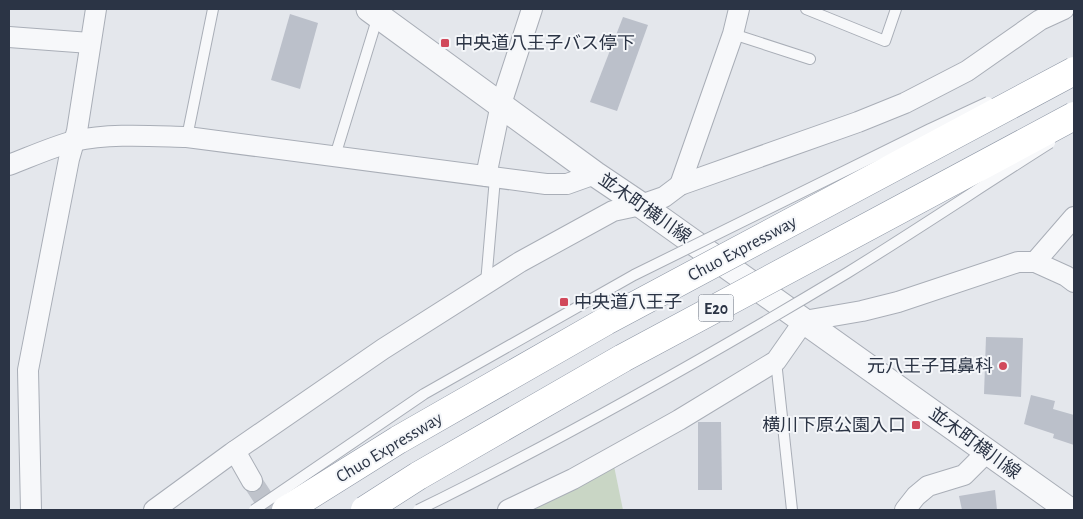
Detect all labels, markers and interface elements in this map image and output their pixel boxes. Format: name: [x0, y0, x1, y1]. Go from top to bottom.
place label: 中央道八王子バス停下: [455, 33, 635, 53]
marker: 中央道八王子バス停下: [439, 37, 451, 49]
street label: 並木町横川線: [595, 169, 695, 247]
street label: Chuo Expressway: [685, 213, 800, 285]
place label: 中央道八王子: [574, 292, 682, 312]
road number: E20: [698, 294, 734, 322]
marker: 中央道八王子: [558, 296, 570, 308]
place label: 元八王子耳鼻科: [867, 356, 993, 376]
marker: 元八王子耳鼻科: [997, 360, 1009, 372]
street label: 並木町横川線: [925, 403, 1025, 483]
street label: Chuo Expressway: [333, 409, 446, 487]
place label: 横川下原公園入口: [762, 416, 906, 435]
marker: 横川下原公園入口: [910, 419, 922, 431]

